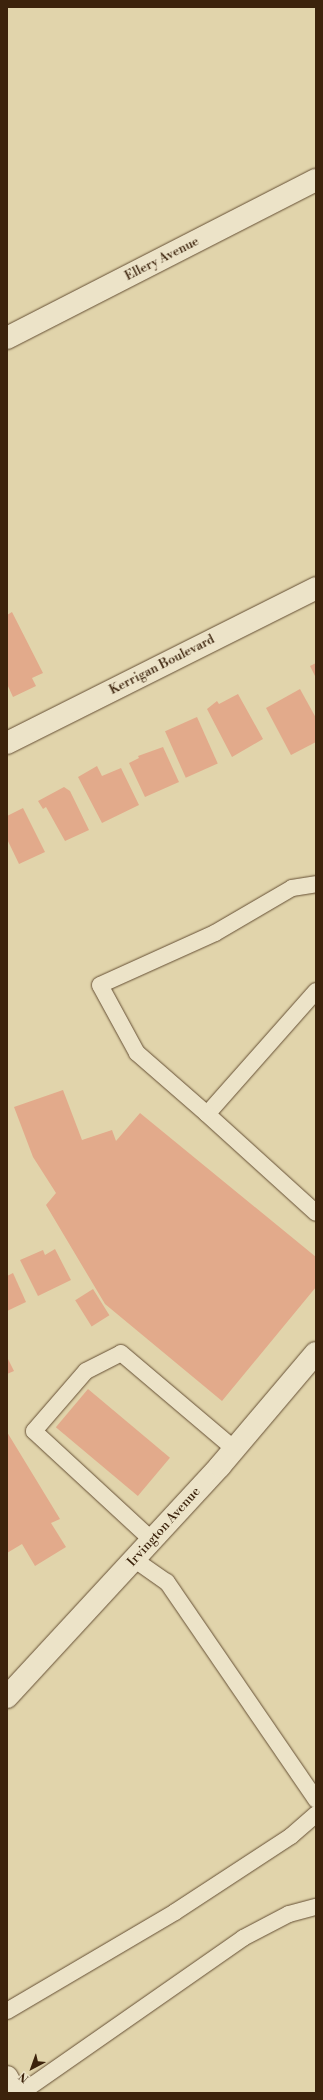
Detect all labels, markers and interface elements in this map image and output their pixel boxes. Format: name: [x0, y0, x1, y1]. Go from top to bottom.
street label: Ellery Avenue: [122, 234, 202, 284]
street label: Kerrigan Boulevard: [107, 632, 217, 698]
street label: Irvington Avenue: [124, 1484, 204, 1570]
north arrow: [12, 2048, 52, 2088]
text: N: [16, 2069, 32, 2085]

